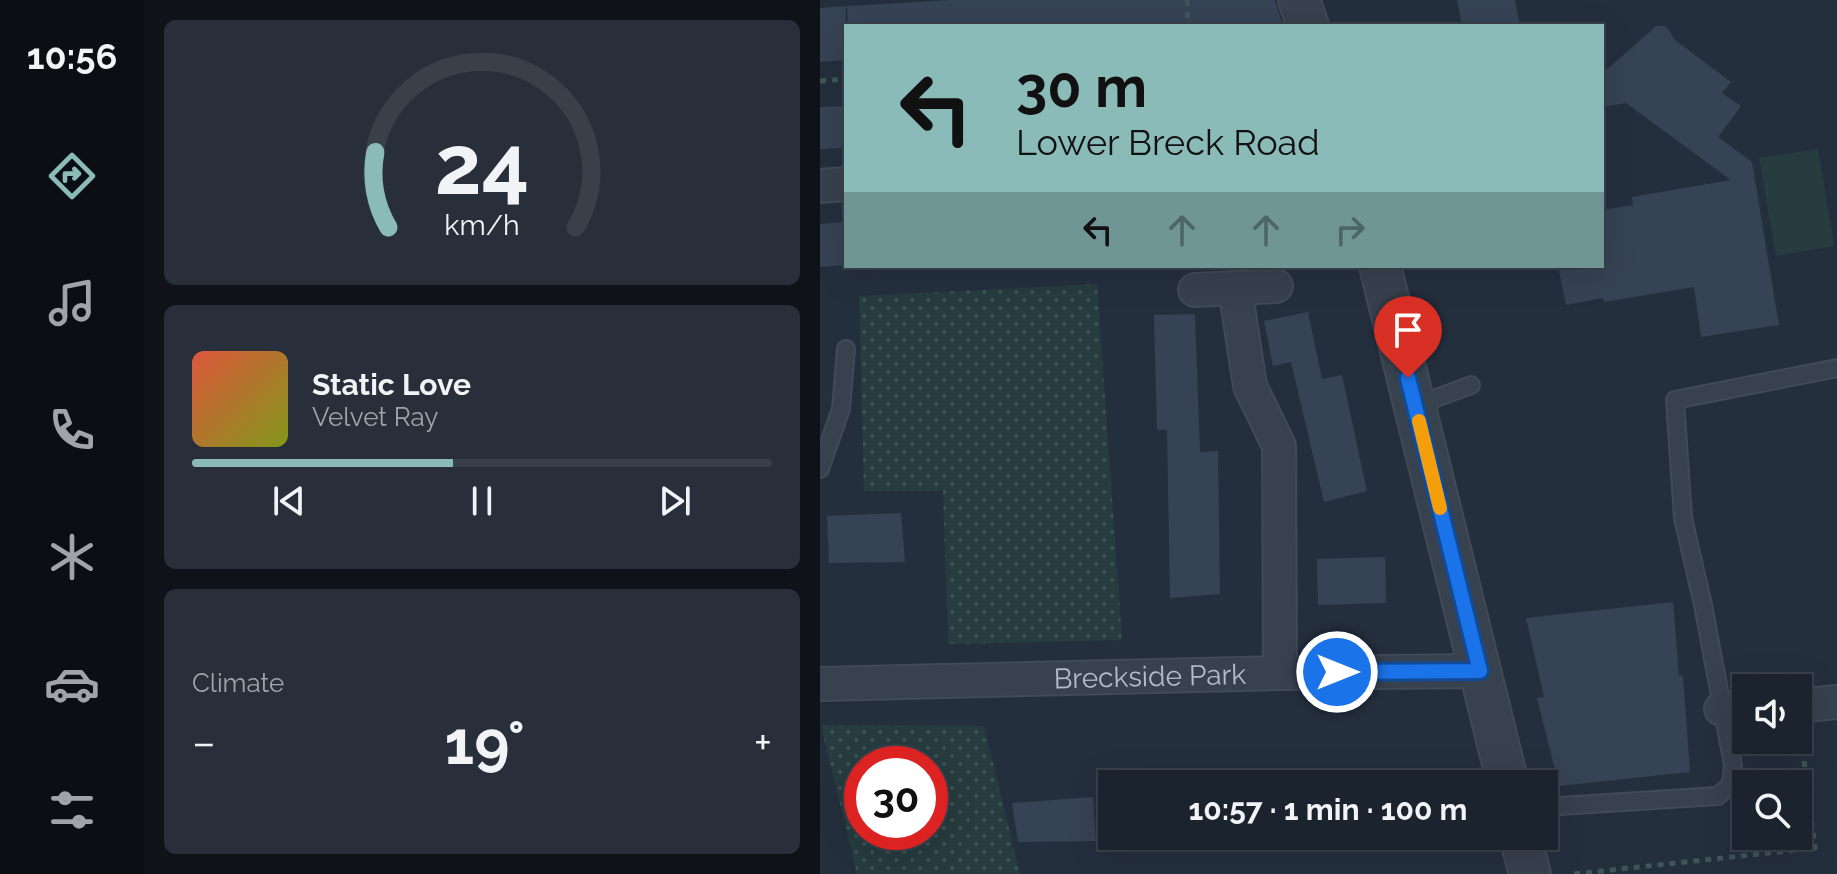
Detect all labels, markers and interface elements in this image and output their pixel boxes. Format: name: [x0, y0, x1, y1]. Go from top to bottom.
text: 10:56: [27, 35, 117, 77]
text: 30 m: [1016, 54, 1147, 120]
icon: left: [884, 56, 988, 160]
text: 24: [435, 116, 529, 213]
text: Lower Breck Road: [1016, 121, 1320, 163]
icon: directions: [44, 148, 100, 204]
icon: left: [1076, 208, 1120, 252]
icon: ahead: [1160, 208, 1204, 252]
icon: ahead: [1244, 208, 1288, 252]
icon: right: [1328, 208, 1372, 252]
text: km/h: [444, 209, 520, 243]
icon: music: [44, 275, 100, 331]
pin: [1374, 296, 1442, 378]
icon: arrive: [1386, 308, 1430, 352]
text: Static Love: [312, 367, 471, 402]
icon: phone: [44, 402, 100, 458]
text: Velvet Ray: [312, 402, 438, 432]
icon: previous: [267, 479, 311, 523]
icon: pause: [460, 479, 504, 523]
icon: next: [653, 479, 697, 523]
icon: climate: [44, 529, 100, 585]
position arrow: [1295, 630, 1379, 714]
icon: car: [44, 656, 100, 712]
street label: Breckside Park: [1053, 658, 1247, 695]
text: Climate: [192, 668, 284, 698]
map controls: [1732, 674, 1812, 850]
button: sound: [1732, 674, 1812, 754]
text: 19°: [445, 708, 525, 778]
text: −: [192, 717, 216, 768]
text: +: [754, 717, 772, 768]
speed limit sign: 30: [844, 746, 948, 850]
button: search: [1732, 770, 1812, 850]
icon: filters: [44, 782, 100, 838]
text: 10:57 · 1 min · 100 m: [1189, 792, 1467, 827]

